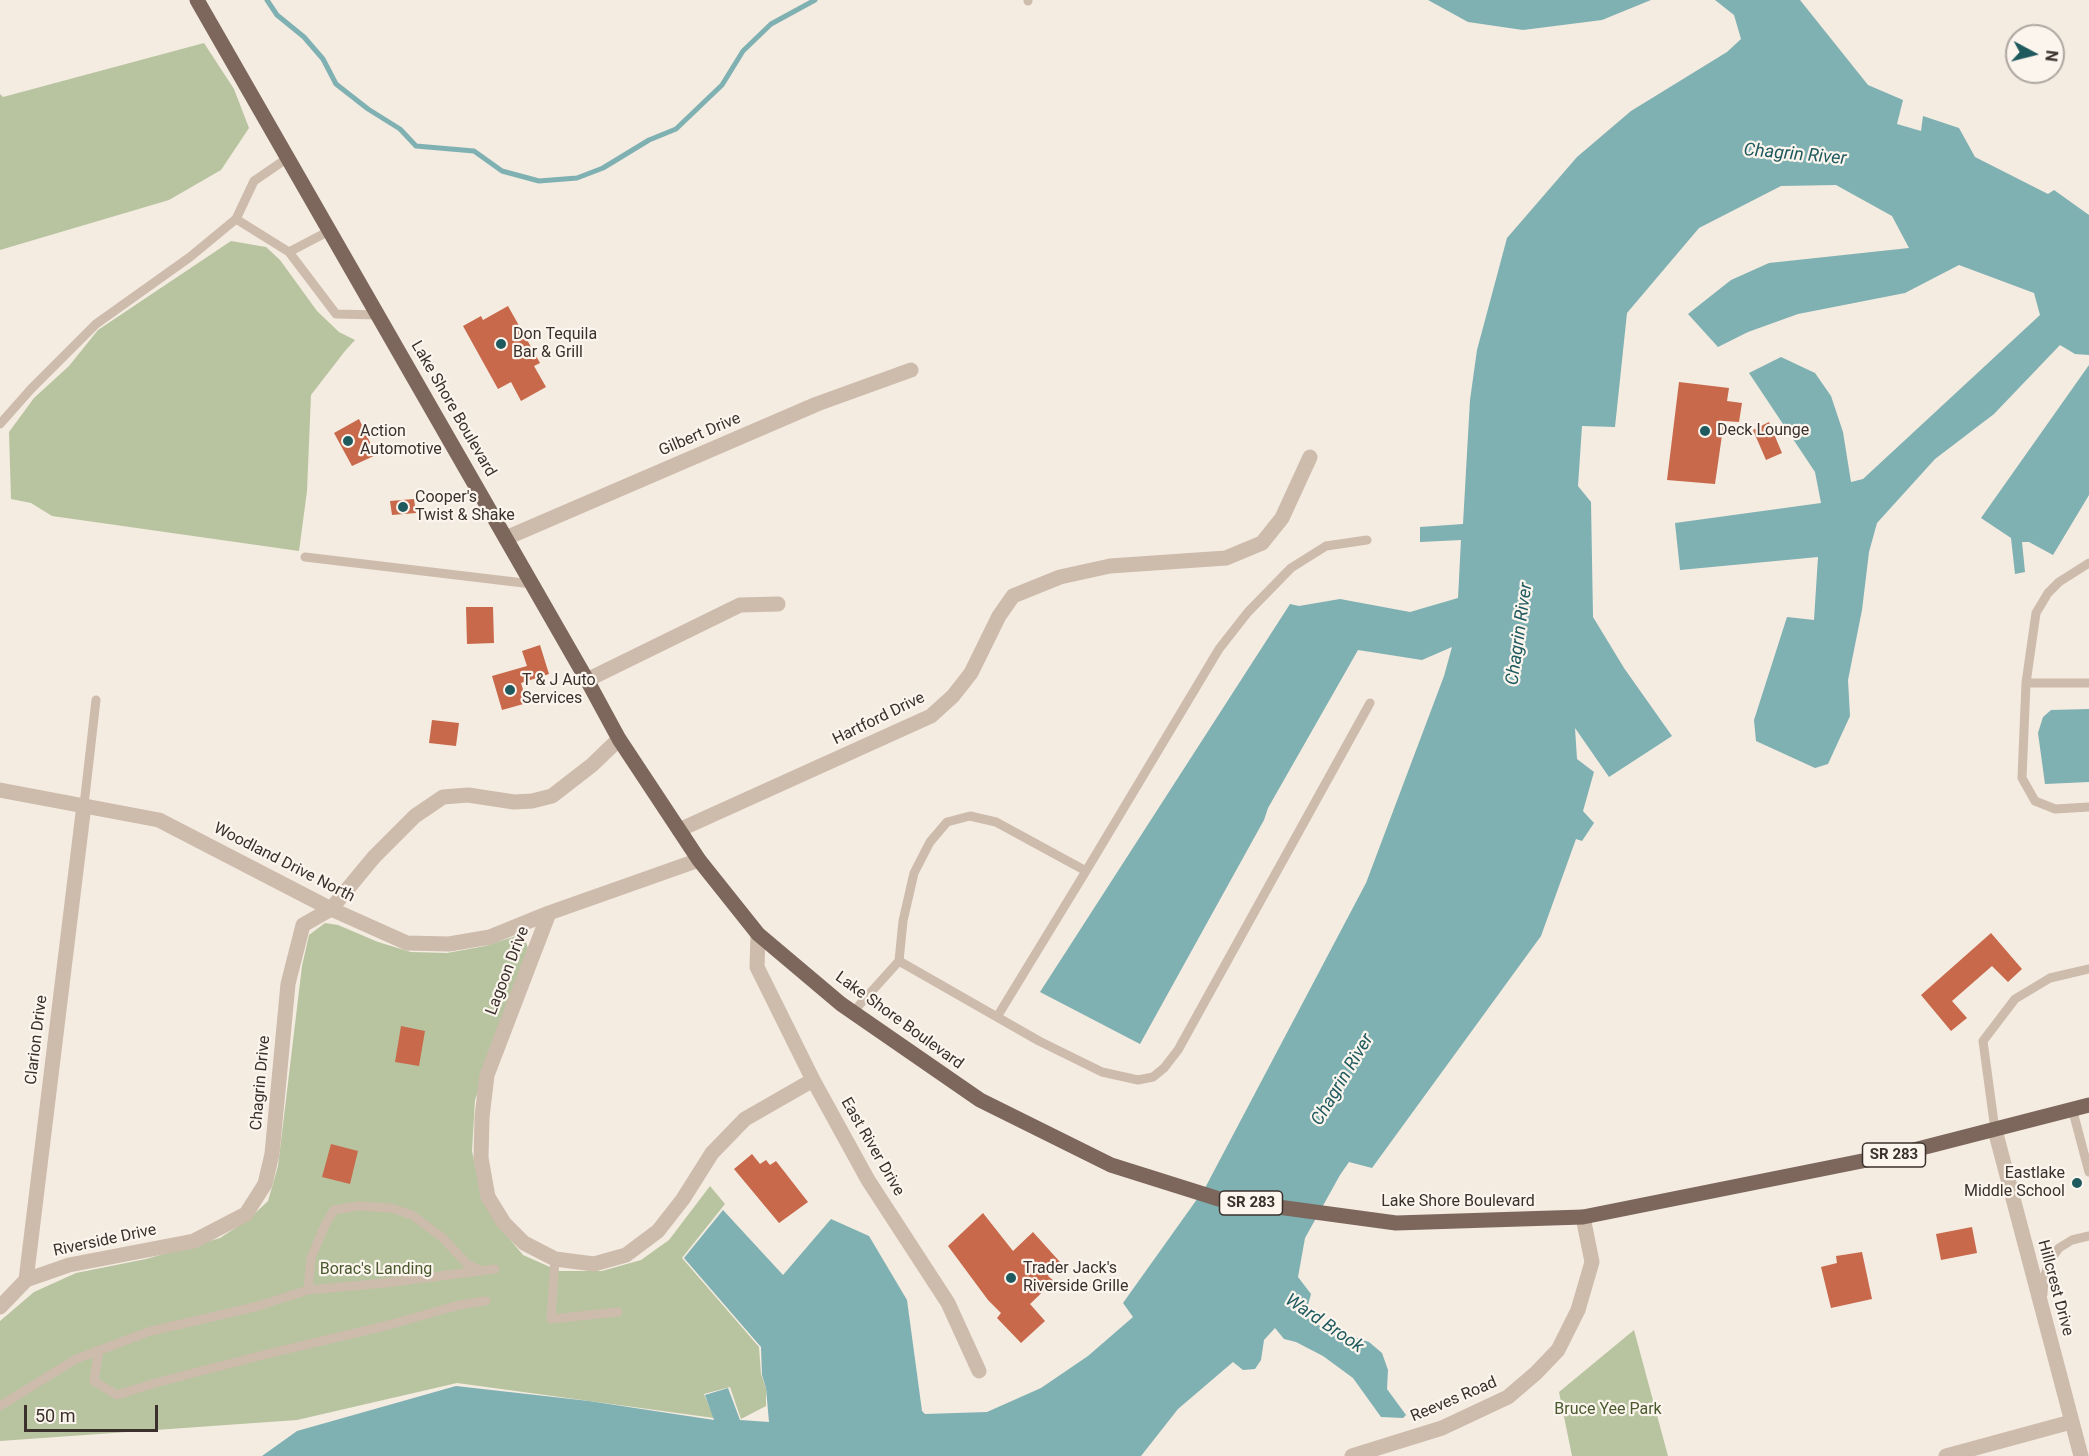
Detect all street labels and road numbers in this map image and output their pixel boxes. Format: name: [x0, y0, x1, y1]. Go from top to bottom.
street label: Lake Shore Boulevard: [406, 338, 500, 480]
street label: Gilbert Drive: [656, 409, 744, 461]
street label: Hartford Drive: [830, 688, 928, 750]
street label: Woodland Drive North: [210, 819, 358, 907]
street label: Lagoon Drive: [482, 924, 534, 1018]
street label: Lake Shore Boulevard: [831, 968, 967, 1074]
street label: Clarion Drive: [22, 994, 52, 1086]
street label: Chagrin Drive: [247, 1035, 275, 1131]
street label: East River Drive: [836, 1094, 908, 1200]
road number: SR 283: [1862, 1143, 1926, 1167]
road number: SR 283: [1220, 1191, 1282, 1215]
street label: Lake Shore Boulevard: [1381, 1192, 1535, 1212]
street label: Riverside Drive: [52, 1221, 158, 1261]
street label: Hillcrest Drive: [2033, 1238, 2077, 1338]
street label: Reeves Road: [1408, 1373, 1500, 1427]

